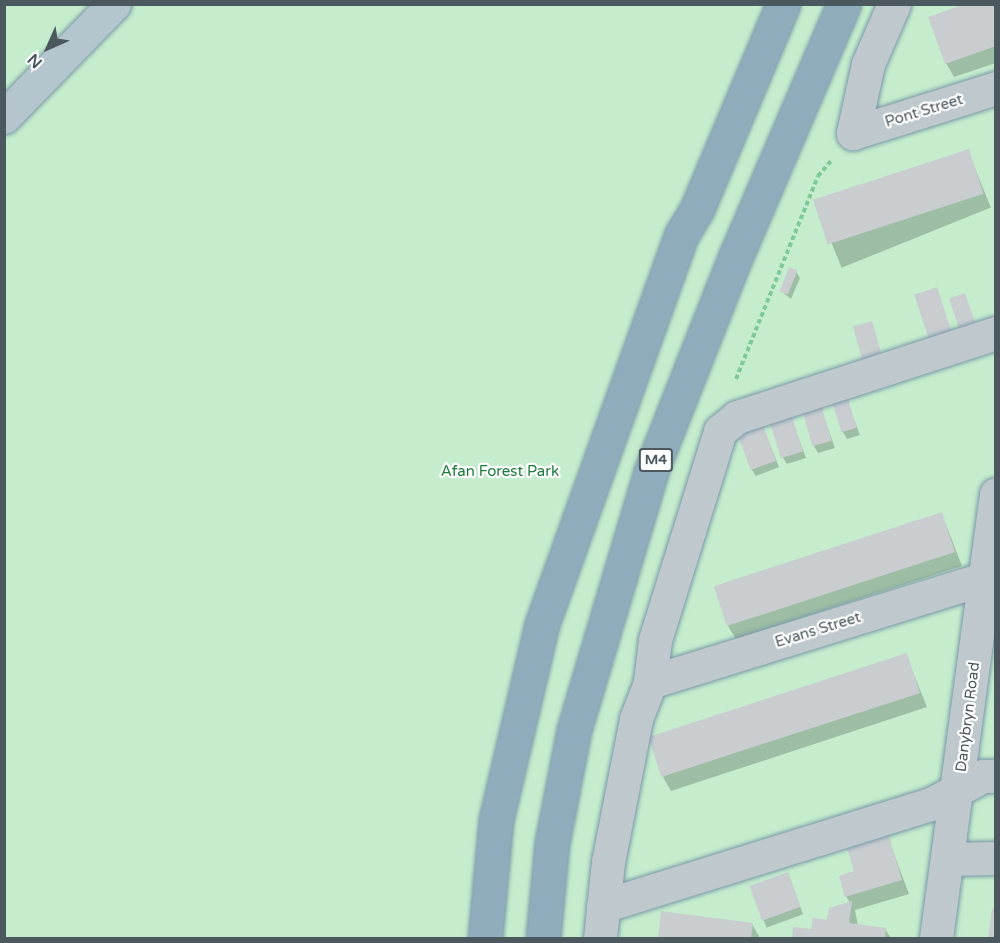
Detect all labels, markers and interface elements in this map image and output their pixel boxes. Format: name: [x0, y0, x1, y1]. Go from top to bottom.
north arrow: [18, 18, 78, 78]
text: N: [24, 49, 47, 72]
street label: Pont Street: [883, 91, 965, 131]
road number: M4: [638, 449, 674, 471]
park label: Afan Forest Park: [441, 463, 559, 481]
street label: Evans Street: [773, 608, 863, 652]
street label: Danybryn Road: [952, 661, 984, 773]

